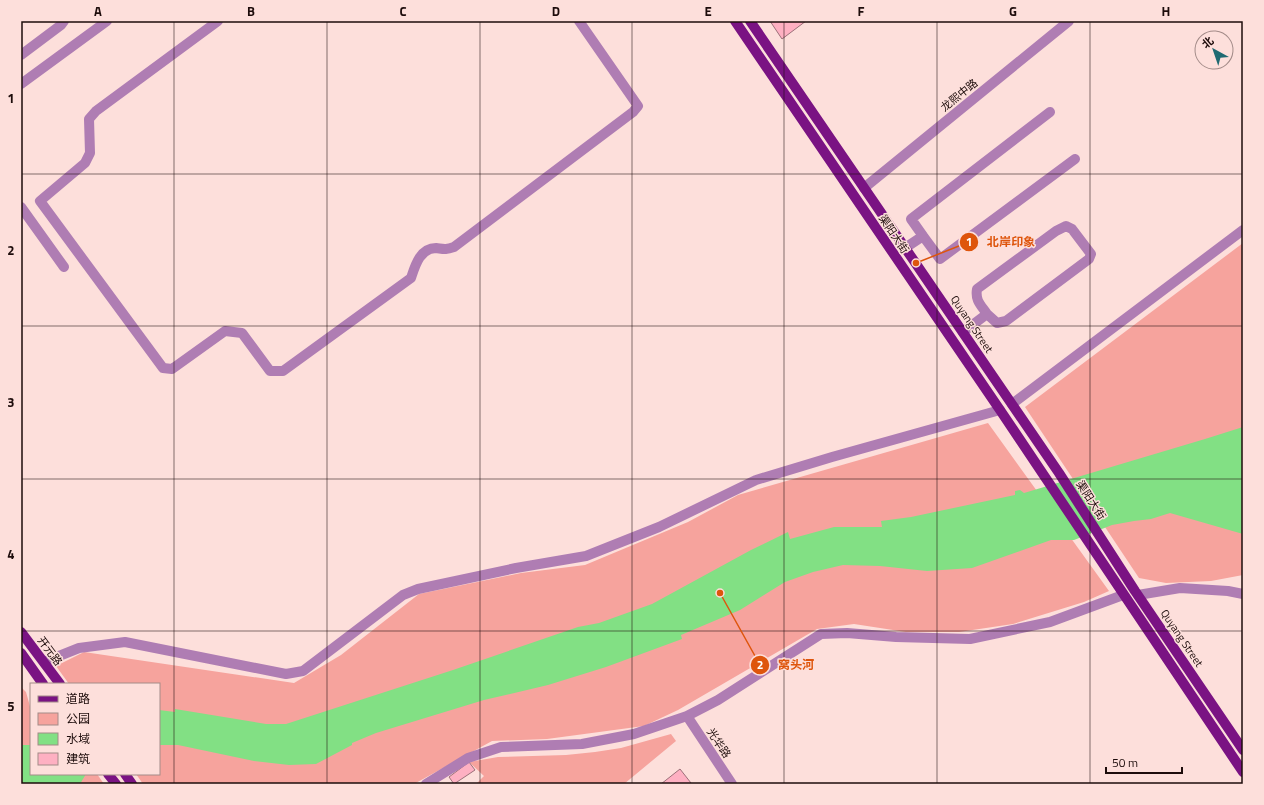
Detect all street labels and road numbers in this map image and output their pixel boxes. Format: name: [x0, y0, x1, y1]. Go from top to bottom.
street label: 龙熙中路: [937, 75, 981, 115]
street label: 渠阳大街: [875, 211, 913, 257]
street label: Quyang Street: [947, 292, 997, 356]
street label: 渠阳大街: [1072, 477, 1110, 523]
street label: Quyang Street: [1157, 606, 1207, 670]
street label: 开元路: [34, 633, 66, 669]
street label: 光华路: [703, 725, 735, 761]

